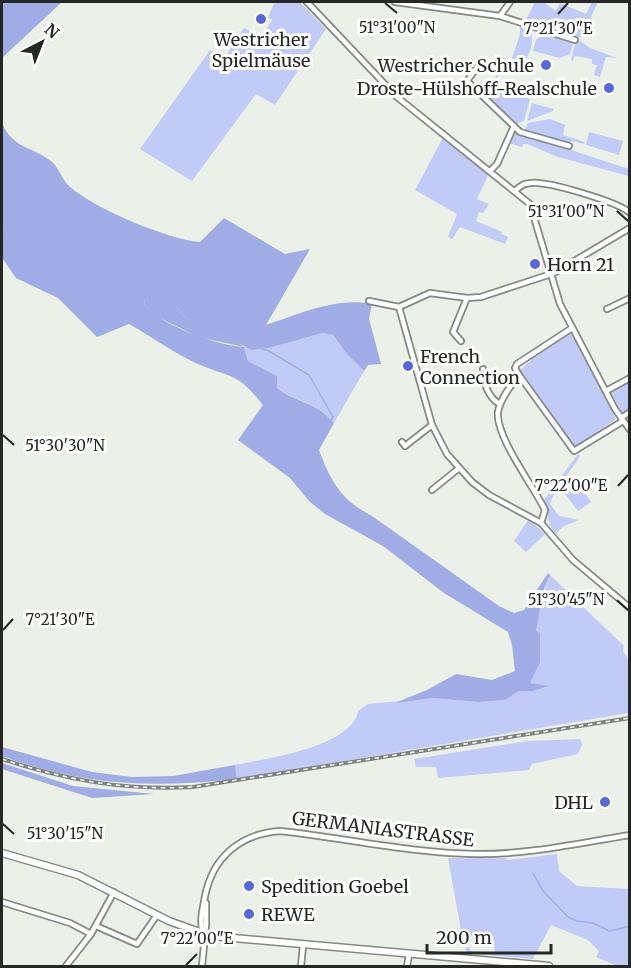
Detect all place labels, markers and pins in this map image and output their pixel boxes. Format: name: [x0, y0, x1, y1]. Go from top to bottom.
marker: Westricher Spielmäuse: [254, 12, 268, 26]
place label: Westricher Spielmäuse: [211, 28, 311, 72]
place label: Westricher Schule: [377, 54, 534, 77]
marker: Westricher Schule: [539, 58, 553, 72]
place label: Droste-Hülshoff-Realschule: [357, 77, 597, 100]
marker: Droste-Hülshoff-Realschule: [602, 81, 616, 95]
place label: Horn 21: [547, 253, 614, 276]
marker: Horn 21: [528, 257, 542, 271]
place label: French Connection: [420, 345, 520, 389]
marker: French Connection: [401, 359, 415, 373]
place label: DHL: [554, 791, 593, 814]
marker: DHL: [598, 795, 612, 809]
place label: Spedition Goebel: [261, 875, 409, 898]
marker: Spedition Goebel: [242, 879, 256, 893]
place label: REWE: [261, 903, 315, 926]
marker: REWE: [242, 907, 256, 921]

